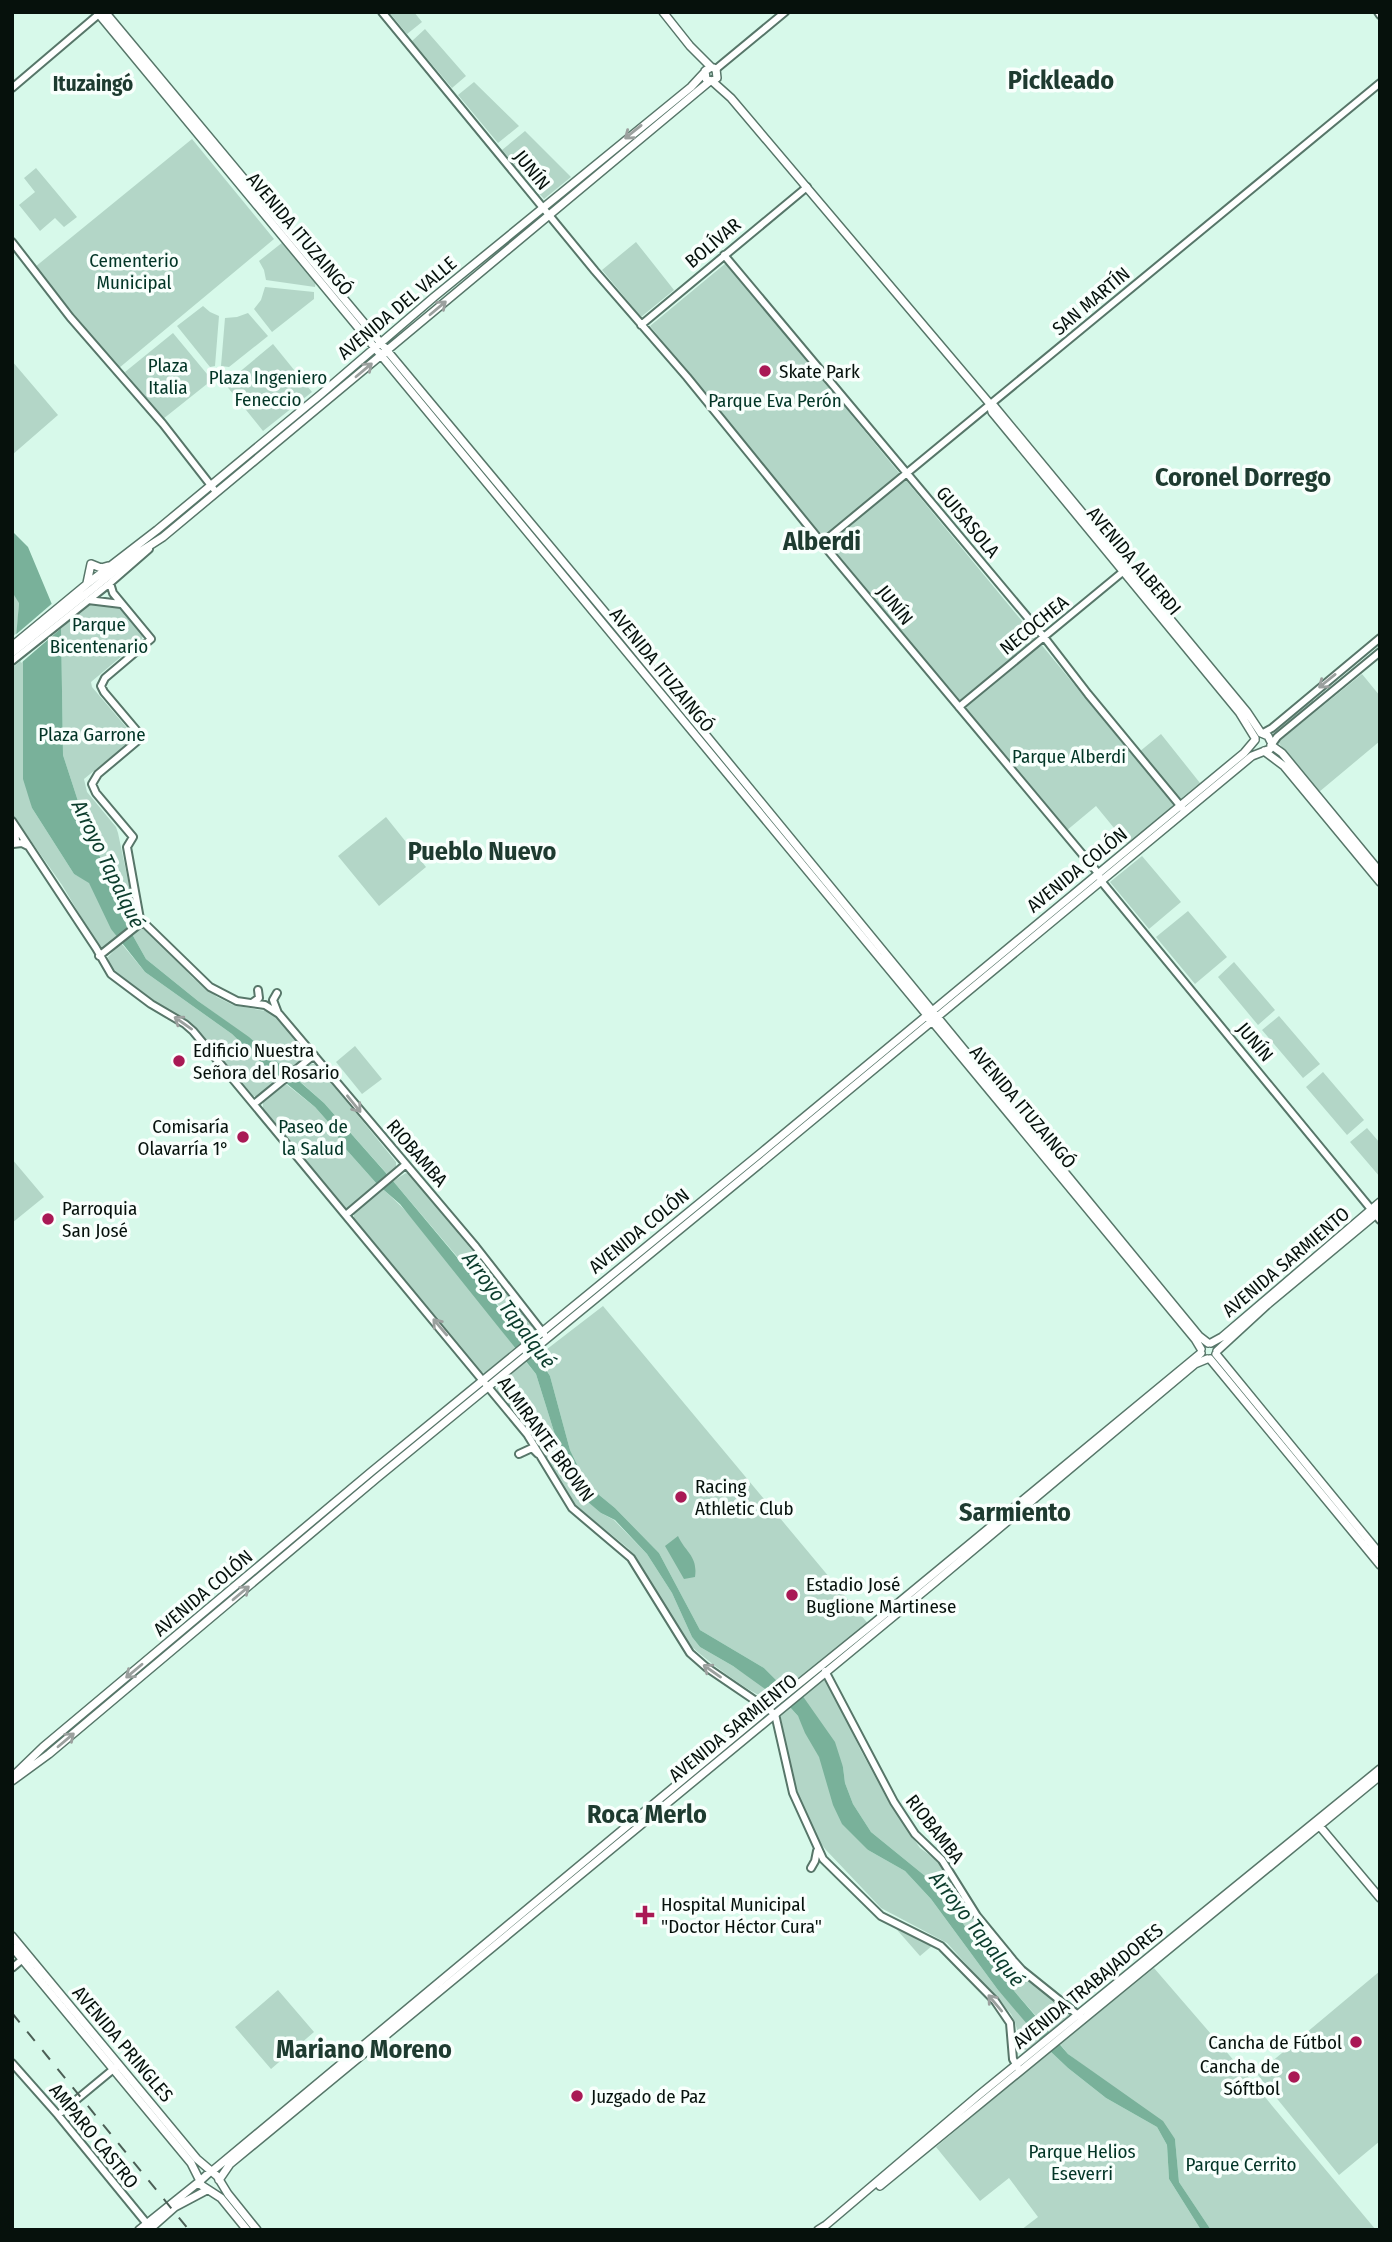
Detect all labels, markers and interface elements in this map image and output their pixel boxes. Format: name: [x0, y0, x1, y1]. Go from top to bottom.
district label: Pickleado: [1008, 65, 1114, 96]
district label: Ituzaingó: [53, 71, 133, 97]
one-way arrow: [624, 124, 642, 140]
street label: JUNÍN: [509, 146, 555, 194]
street label: AVENIDA ITUZAINGÓ: [242, 168, 358, 300]
street label: BOLÍVAR: [681, 213, 745, 273]
park label: Cementerio Municipal: [89, 249, 179, 294]
street label: AVENIDA DEL VALLE: [333, 252, 461, 364]
street label: SAN MARTÍN: [1048, 262, 1134, 340]
one-way arrow: [429, 300, 447, 316]
park label: Plaza Italia: [148, 354, 188, 399]
place label: Skate Park: [779, 360, 860, 383]
one-way arrow: [354, 362, 372, 378]
marker: Skate Park: [757, 363, 773, 379]
park label: Plaza Ingeniero Feneccio: [209, 366, 327, 411]
park label: Parque Eva Perón: [708, 389, 842, 412]
district label: Coronel Dorrego: [1155, 462, 1331, 493]
street label: GUISASOLA: [932, 482, 1004, 562]
street label: AVENIDA ALBERDI: [1082, 502, 1186, 620]
district label: Alberdi: [782, 526, 861, 557]
street label: JUNÍN: [872, 581, 918, 629]
street label: NECOCHEA: [995, 590, 1073, 660]
street label: AVENIDA ITUZAINGÓ: [605, 603, 719, 737]
park label: Parque Bicentenario: [50, 613, 148, 658]
one-way arrow: [1318, 673, 1336, 688]
park label: Plaza Garrone: [38, 723, 146, 746]
park label: Parque Alberdi: [1012, 745, 1126, 768]
water label: Arroyo Tapalqué: [65, 795, 150, 932]
street label: AVENIDA COLÓN: [1022, 823, 1132, 917]
district label: Pueblo Nuevo: [408, 836, 556, 867]
one-way arrow: [174, 1016, 193, 1030]
street label: JUNÍN: [1232, 1018, 1278, 1066]
place label: Edificio Nuestra Señora del Rosario: [193, 1039, 339, 1084]
street label: AVENIDA ITUZAINGÓ: [965, 1041, 1081, 1173]
marker: Edificio Nuestra Señora del Rosario: [171, 1053, 187, 1069]
one-way arrow: [346, 1095, 362, 1113]
place label: Comisaría Olavarría 1°: [137, 1115, 229, 1160]
park label: Paseo de la Salud: [278, 1115, 348, 1160]
street label: RIOBAMBA: [382, 1115, 452, 1191]
marker: Comisaría Olavarría 1°: [235, 1129, 251, 1145]
street label: AVENIDA COLÓN: [584, 1184, 694, 1278]
place label: Parroquia San José: [62, 1197, 137, 1242]
street label: AVENIDA SARMIENTO: [1218, 1202, 1354, 1322]
marker: Parroquia San José: [40, 1211, 56, 1227]
water label: Arroyo Tapalqué: [456, 1246, 561, 1374]
one-way arrow: [433, 1319, 448, 1337]
street label: ALMIRANTE BROWN: [493, 1372, 599, 1506]
place label: Racing Athletic Club: [695, 1475, 794, 1520]
marker: Racing Athletic Club: [673, 1489, 689, 1505]
district label: Sarmiento: [959, 1497, 1071, 1528]
street label: AVENIDA COLÓN: [149, 1545, 257, 1641]
place label: Estadio José Buglione Martinese: [806, 1573, 956, 1618]
one-way arrow: [231, 1585, 249, 1601]
marker: Estadio José Buglione Martinese: [784, 1587, 800, 1603]
one-way arrow: [125, 1663, 143, 1679]
one-way arrow: [703, 1663, 722, 1678]
street label: AVENIDA SARMIENTO: [664, 1669, 802, 1787]
one-way arrow: [57, 1732, 75, 1747]
street label: RIOBAMBA: [901, 1790, 969, 1868]
district label: Roca Merlo: [587, 1799, 707, 1830]
water label: Arroyo Tapalqué: [923, 1865, 1030, 1992]
place label: Hospital Municipal "Doctor Héctor Cura": [661, 1893, 822, 1938]
marker: Hospital Municipal "Doctor Héctor Cura": [635, 1905, 655, 1925]
street label: AVENIDA TRABAJADORES: [1008, 1918, 1168, 2054]
street label: AVENIDA PRINGLES: [68, 1981, 178, 2107]
one-way arrow: [987, 1994, 1003, 2012]
place label: Cancha de Fútbol: [1208, 2031, 1342, 2054]
district label: Mariano Moreno: [276, 2034, 452, 2065]
marker: Cancha de Fútbol: [1348, 2034, 1364, 2050]
place label: Cancha de Sóftbol: [1200, 2055, 1280, 2100]
marker: Cancha de Sóftbol: [1286, 2069, 1302, 2085]
street label: AMPARO CASTRO: [45, 2079, 143, 2193]
place label: Juzgado de Paz: [591, 2085, 706, 2108]
marker: Juzgado de Paz: [569, 2088, 585, 2104]
park label: Parque Helios Eseverri: [1028, 2140, 1136, 2185]
park label: Parque Cerrito: [1186, 2153, 1296, 2176]

